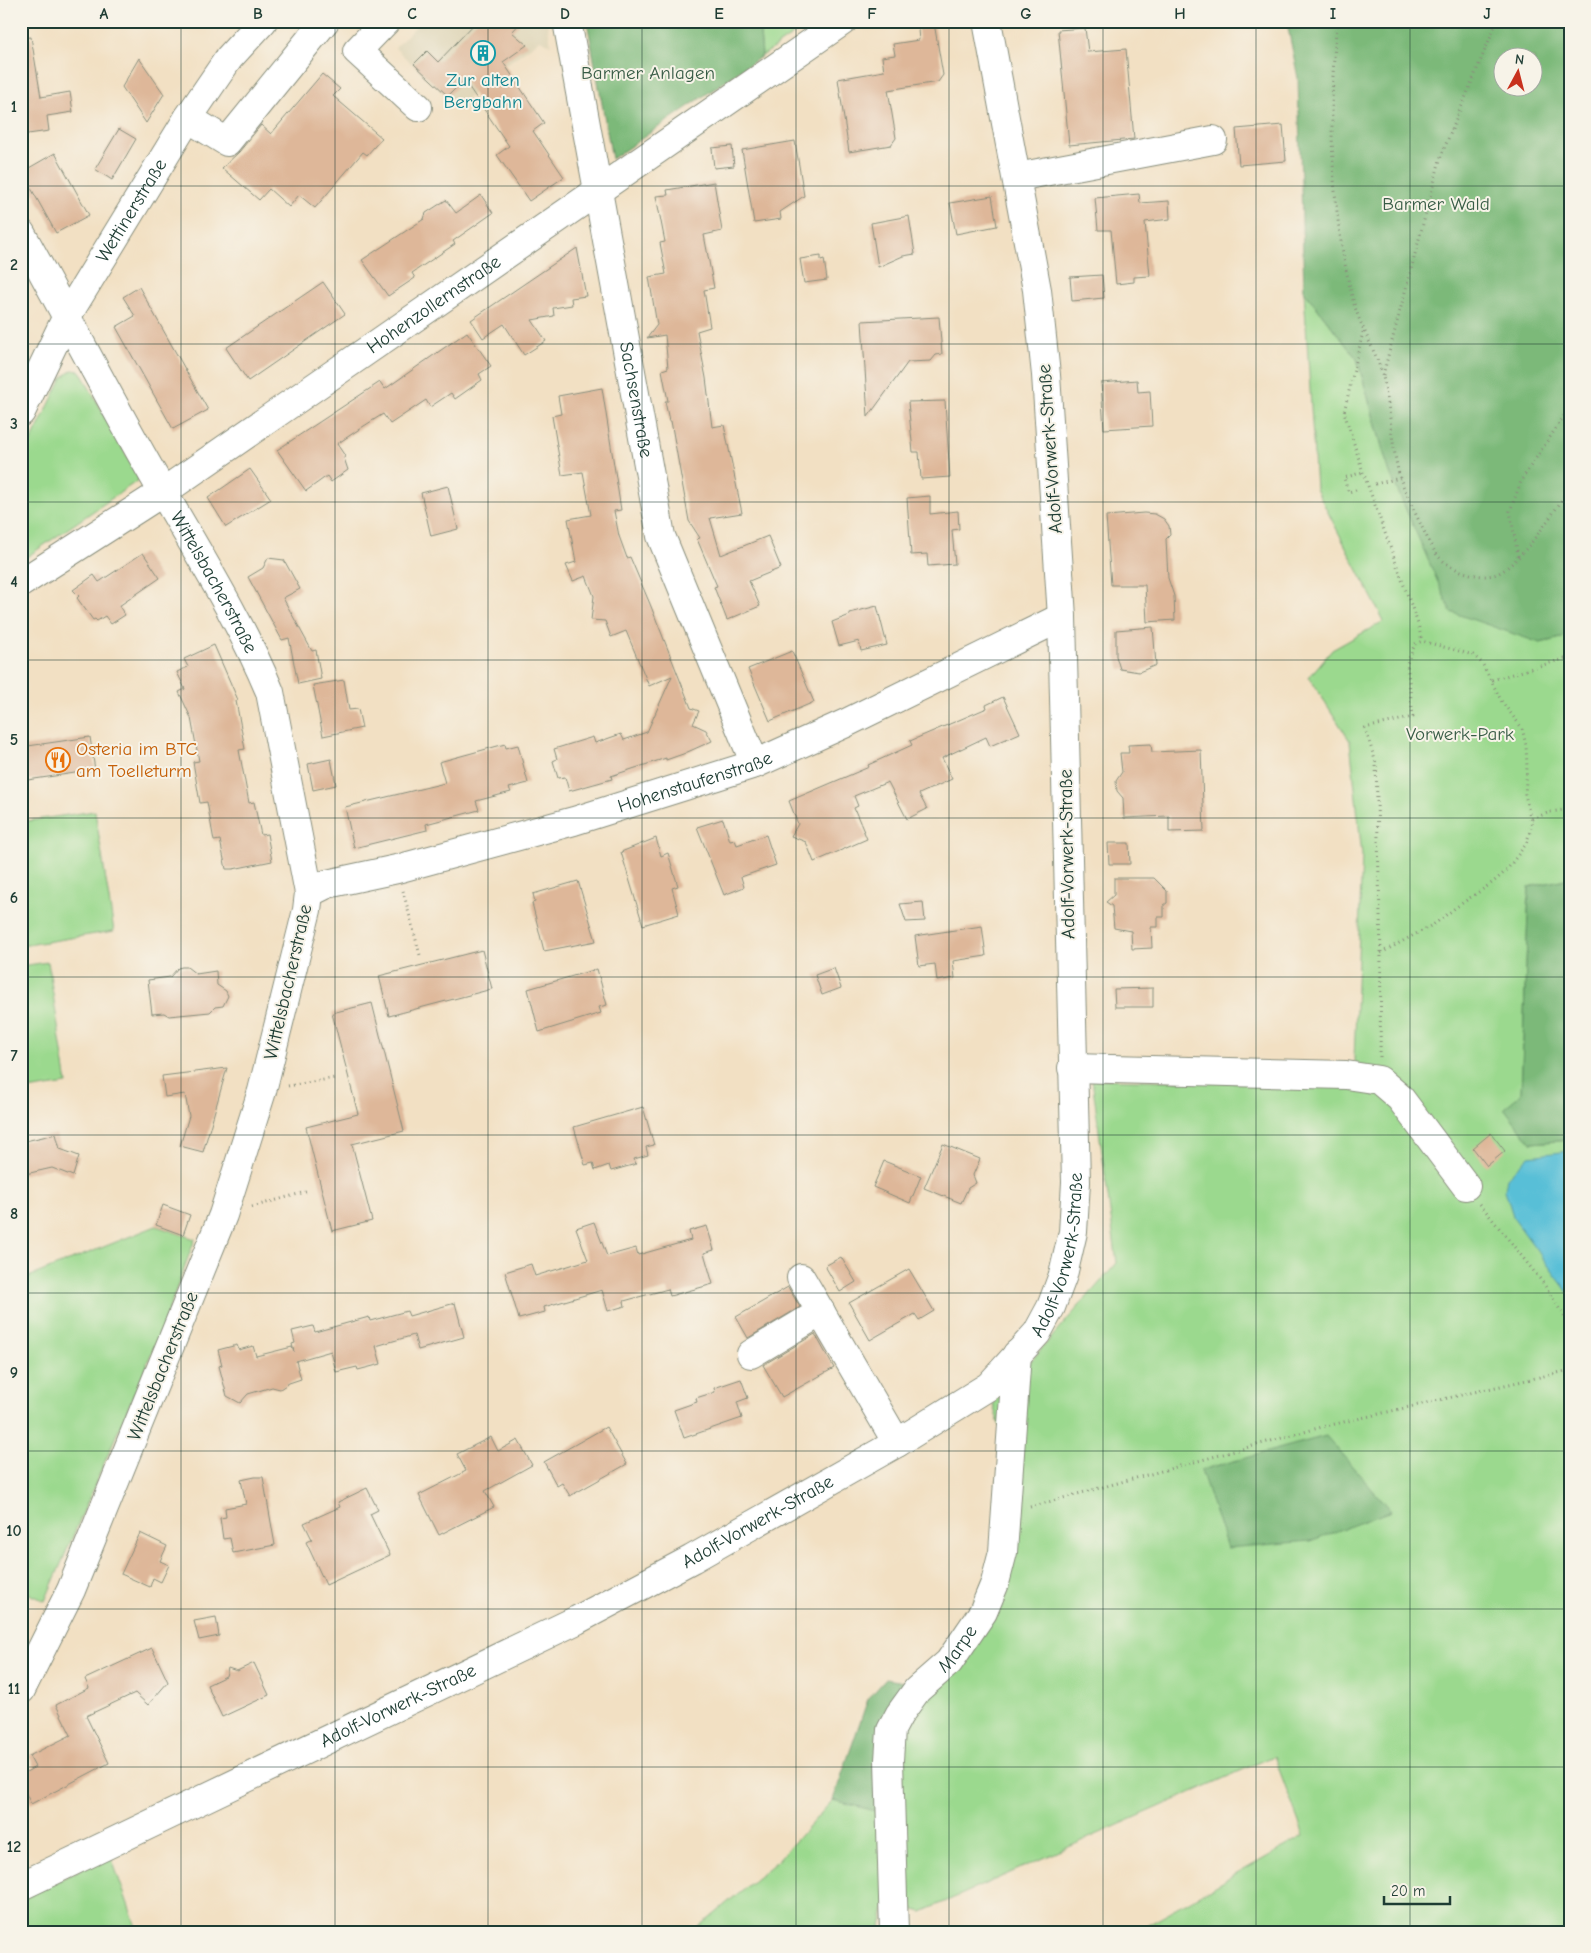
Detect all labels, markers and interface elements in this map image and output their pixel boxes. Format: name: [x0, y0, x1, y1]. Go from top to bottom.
text: A: [100, 5, 109, 23]
text: B: [253, 5, 263, 23]
text: C: [407, 5, 417, 23]
text: D: [560, 5, 570, 23]
text: E: [714, 5, 724, 23]
text: F: [867, 5, 877, 23]
text: G: [1020, 5, 1032, 23]
text: H: [1174, 5, 1186, 23]
text: I: [1330, 5, 1336, 23]
text: J: [1483, 5, 1491, 23]
building icon: Zur alten Bergbahn: [470, 40, 496, 66]
north arrow: [1494, 48, 1544, 98]
text: N: [1514, 51, 1525, 69]
park label: Barmer Anlagen: [581, 62, 715, 84]
place label: Zur alten Bergbahn: [443, 69, 523, 113]
text: 1: [11, 98, 17, 116]
street label: Wettinerstraße: [91, 155, 171, 266]
park label: Barmer Wald: [1382, 193, 1490, 215]
street label: Hohenzollernstraße: [363, 251, 505, 358]
text: 2: [10, 256, 18, 274]
street label: Sachsenstraße: [615, 340, 657, 459]
street label: Adolf-Vorwerk-Straße: [1033, 363, 1067, 535]
text: 3: [10, 415, 18, 433]
street label: Wittelsbacherstraße: [166, 507, 262, 657]
text: 4: [10, 573, 18, 591]
park label: Vorwerk-Park: [1406, 723, 1515, 745]
text: 5: [10, 731, 18, 749]
place label: Osteria im BTC am Toelleturm: [76, 738, 198, 782]
restaurant icon: Osteria im BTC am Toelleturm: [45, 747, 71, 773]
street label: Hohenstaufenstraße: [615, 747, 776, 818]
street label: Adolf-Vorwerk-Straße: [1055, 769, 1079, 939]
text: 6: [10, 889, 18, 907]
street label: Wittelsbacherstraße: [259, 902, 317, 1062]
text: 7: [10, 1047, 18, 1065]
street label: Adolf-Vorwerk-Straße: [1026, 1172, 1087, 1341]
text: 8: [10, 1205, 18, 1223]
street label: Wittelsbacherstraße: [123, 1288, 203, 1444]
text: 9: [10, 1364, 18, 1382]
street label: Adolf-Vorwerk-Straße: [678, 1470, 837, 1573]
text: 10: [6, 1522, 22, 1540]
street label: Marpe: [934, 1621, 982, 1677]
street label: Adolf-Vorwerk-Straße: [317, 1659, 480, 1752]
text: 11: [8, 1680, 20, 1698]
text: 12: [7, 1838, 21, 1856]
scale bar: [1384, 1873, 1450, 1905]
text: 20 m: [1391, 1882, 1425, 1900]

